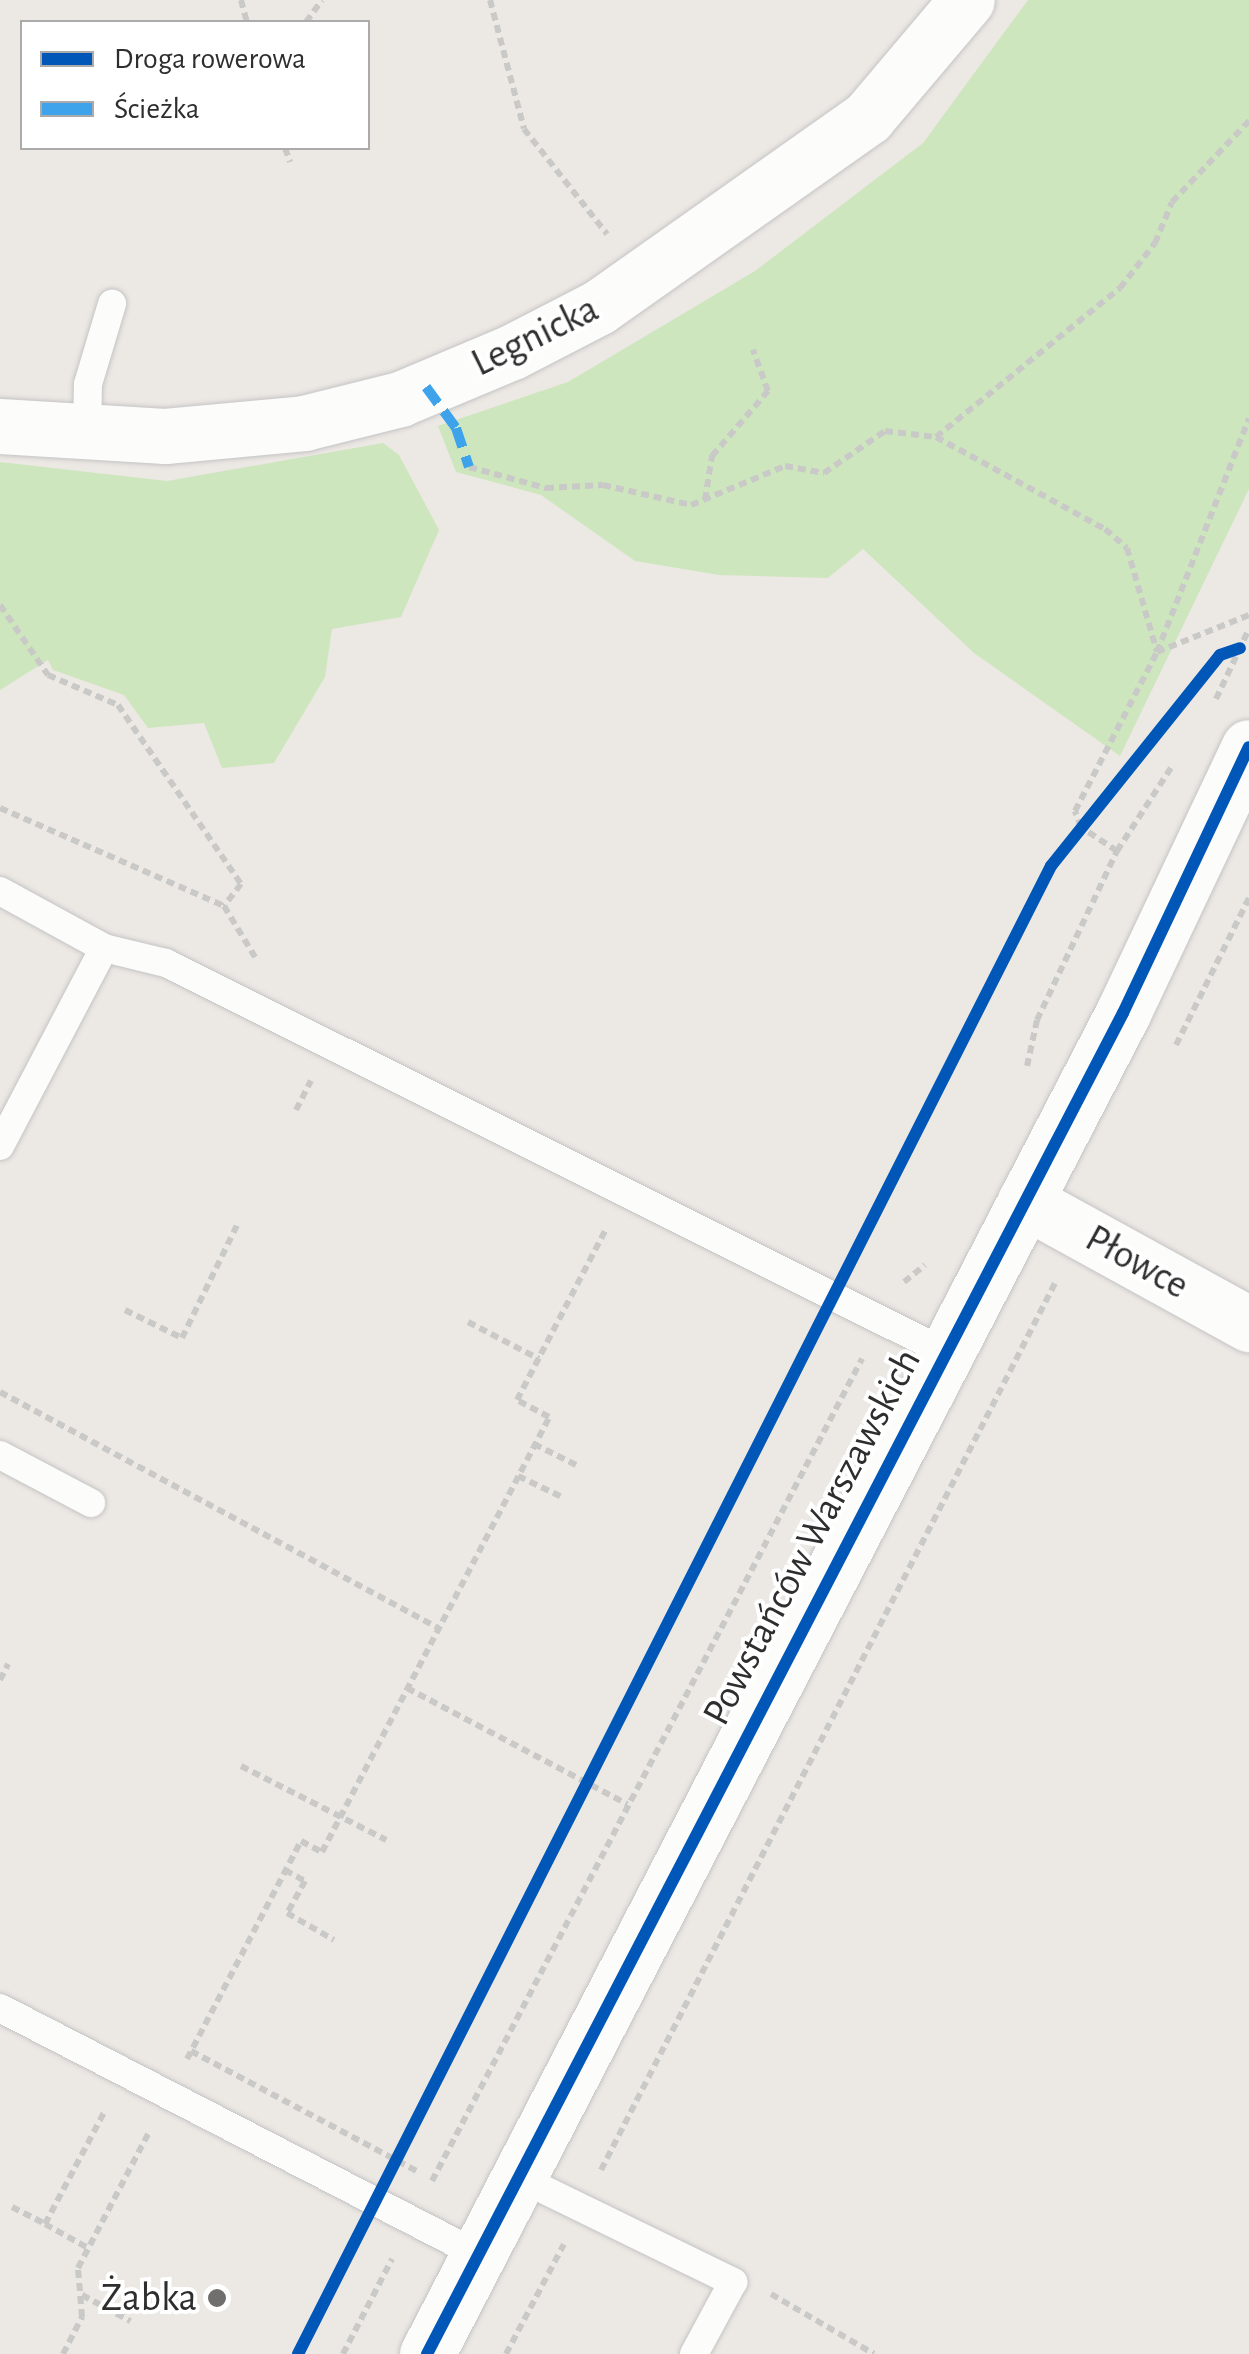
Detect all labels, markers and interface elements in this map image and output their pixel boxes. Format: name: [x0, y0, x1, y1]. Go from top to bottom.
legend: [20, 20, 370, 150]
text: Droga rowerowa: [114, 44, 306, 74]
text: Ścieżka: [114, 94, 200, 124]
street label: Legnicka: [464, 285, 606, 387]
street label: Płowce: [1077, 1214, 1197, 1310]
street label: Powstańców Warszawskich: [692, 1341, 932, 1733]
place label: Żabka: [101, 2274, 197, 2322]
marker: Żabka: [206, 2287, 228, 2309]

